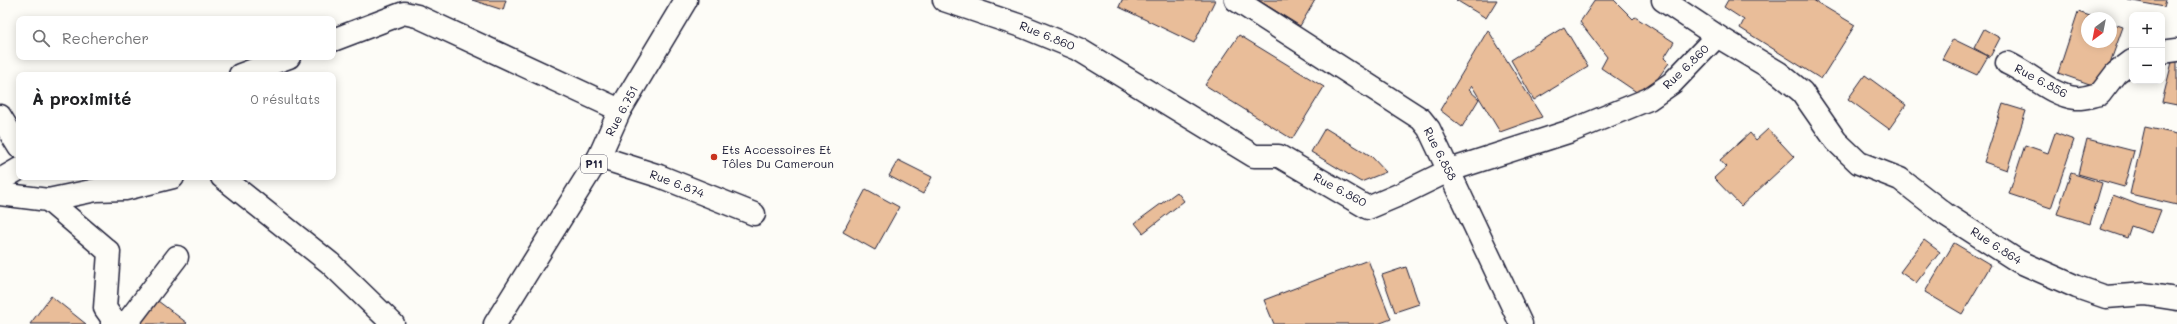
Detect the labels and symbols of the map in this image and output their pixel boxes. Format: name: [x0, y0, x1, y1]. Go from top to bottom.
north arrow: [2081, 12, 2117, 48]
street label: Rue 6.860: [1017, 17, 1078, 54]
street label: Rue 6.860: [1659, 40, 1712, 92]
street label: Rue 6.856: [2012, 59, 2071, 101]
street label: Rue 6.751: [601, 82, 641, 139]
street label: Rue 6.858: [1421, 124, 1461, 183]
place label: Ets Accessoires Et Tôles Du Cameroun: [722, 141, 834, 171]
marker: Ets Accessoires Et Tôles Du Cameroun: [709, 152, 719, 162]
road number: P11: [581, 155, 607, 173]
street label: Rue 6.874: [648, 165, 707, 201]
street label: Rue 6.860: [1311, 168, 1370, 210]
street label: Rue 6.864: [1968, 223, 2025, 268]

